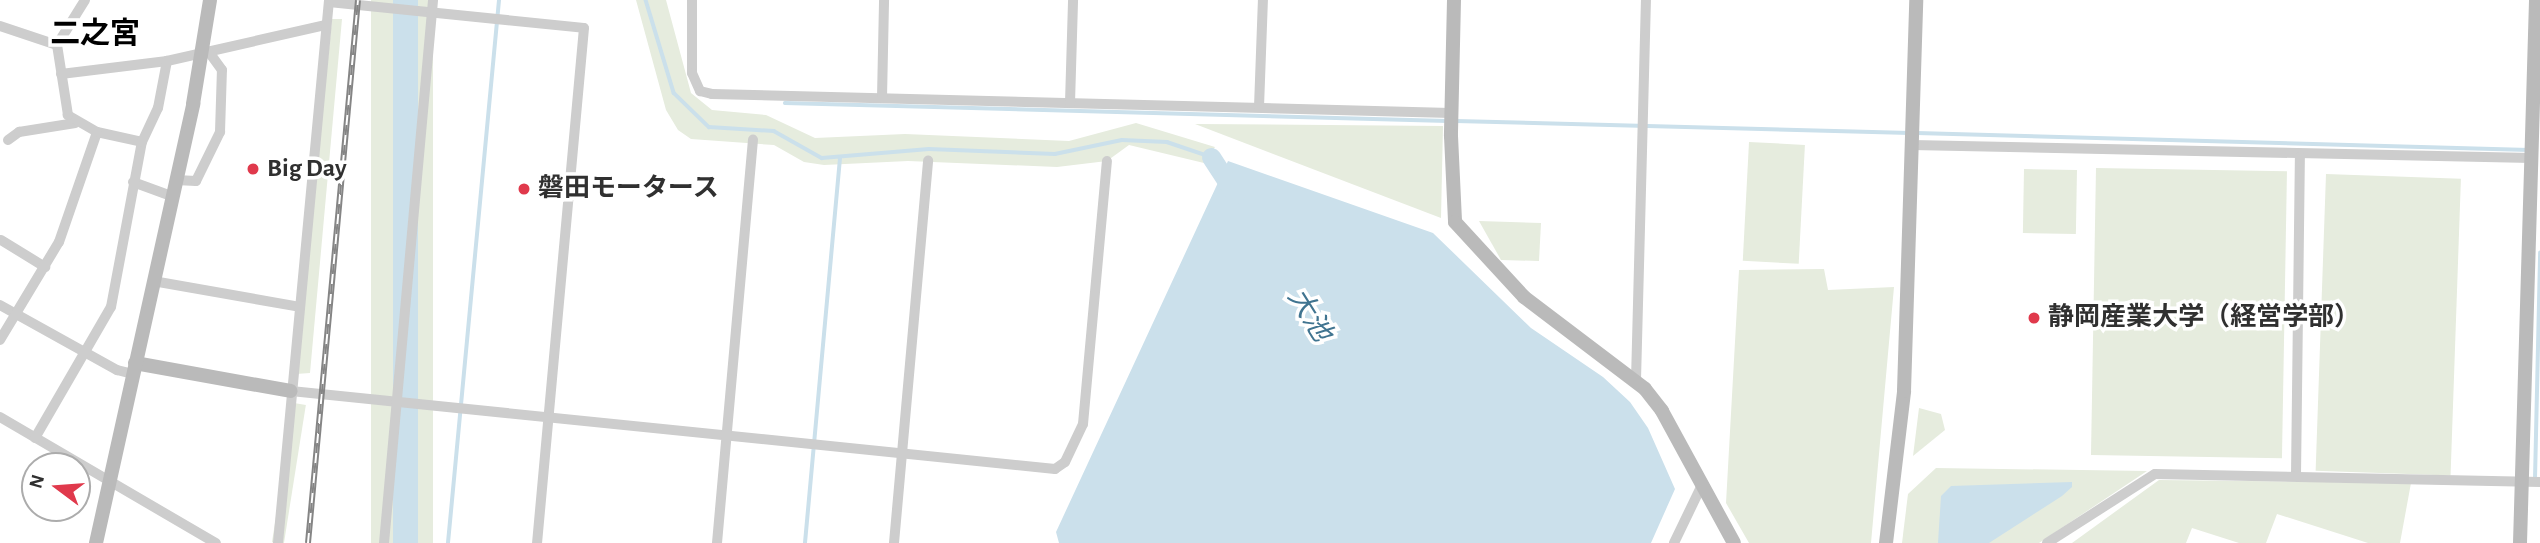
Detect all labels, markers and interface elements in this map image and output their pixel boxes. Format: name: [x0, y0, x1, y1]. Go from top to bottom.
district label: 二之宮: [50, 16, 140, 52]
place label: Big Day: [267, 153, 347, 185]
marker: Big Day: [245, 161, 261, 177]
place label: 磐田モータース: [538, 173, 720, 205]
marker: 磐田モータース: [516, 181, 532, 197]
water label: 大池: [1280, 282, 1338, 348]
place label: 静岡産業大学（経営学部）: [2048, 302, 2360, 334]
marker: 静岡産業大学（経営学部）: [2026, 310, 2042, 326]
north arrow: [21, 452, 91, 522]
text: N: [26, 473, 48, 491]

